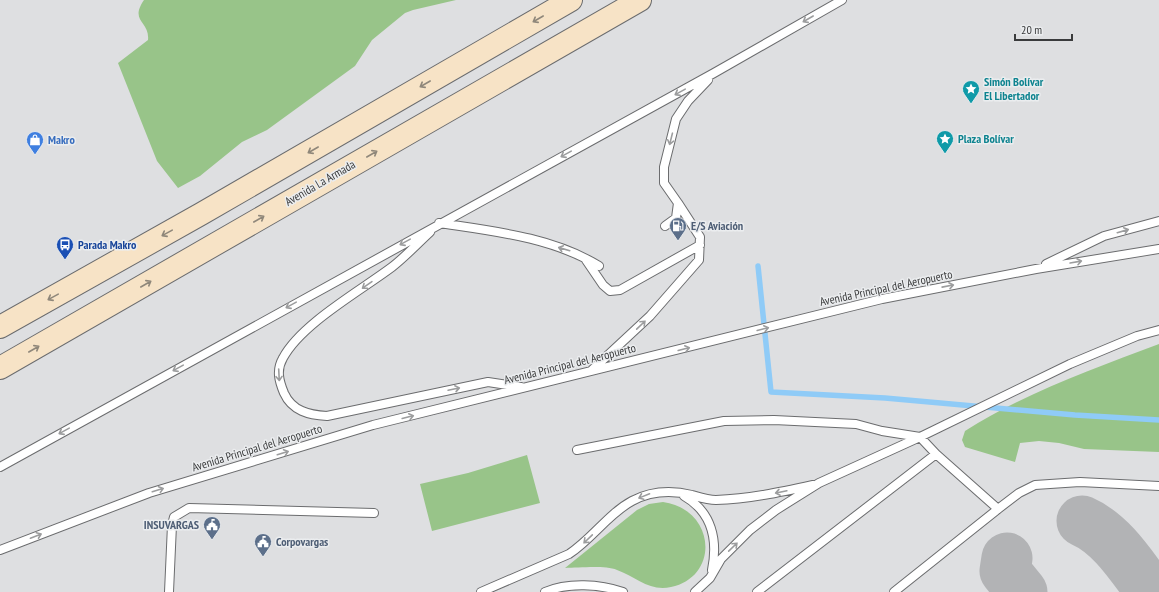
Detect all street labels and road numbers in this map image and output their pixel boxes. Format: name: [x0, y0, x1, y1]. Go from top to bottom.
street label: Avenida La Armada: [282, 156, 358, 209]
street label: Avenida Principal del Aeropuerto: [818, 266, 954, 309]
street label: Avenida Principal del Aeropuerto: [502, 340, 637, 387]
street label: Avenida Principal del Aeropuerto: [190, 421, 324, 474]

